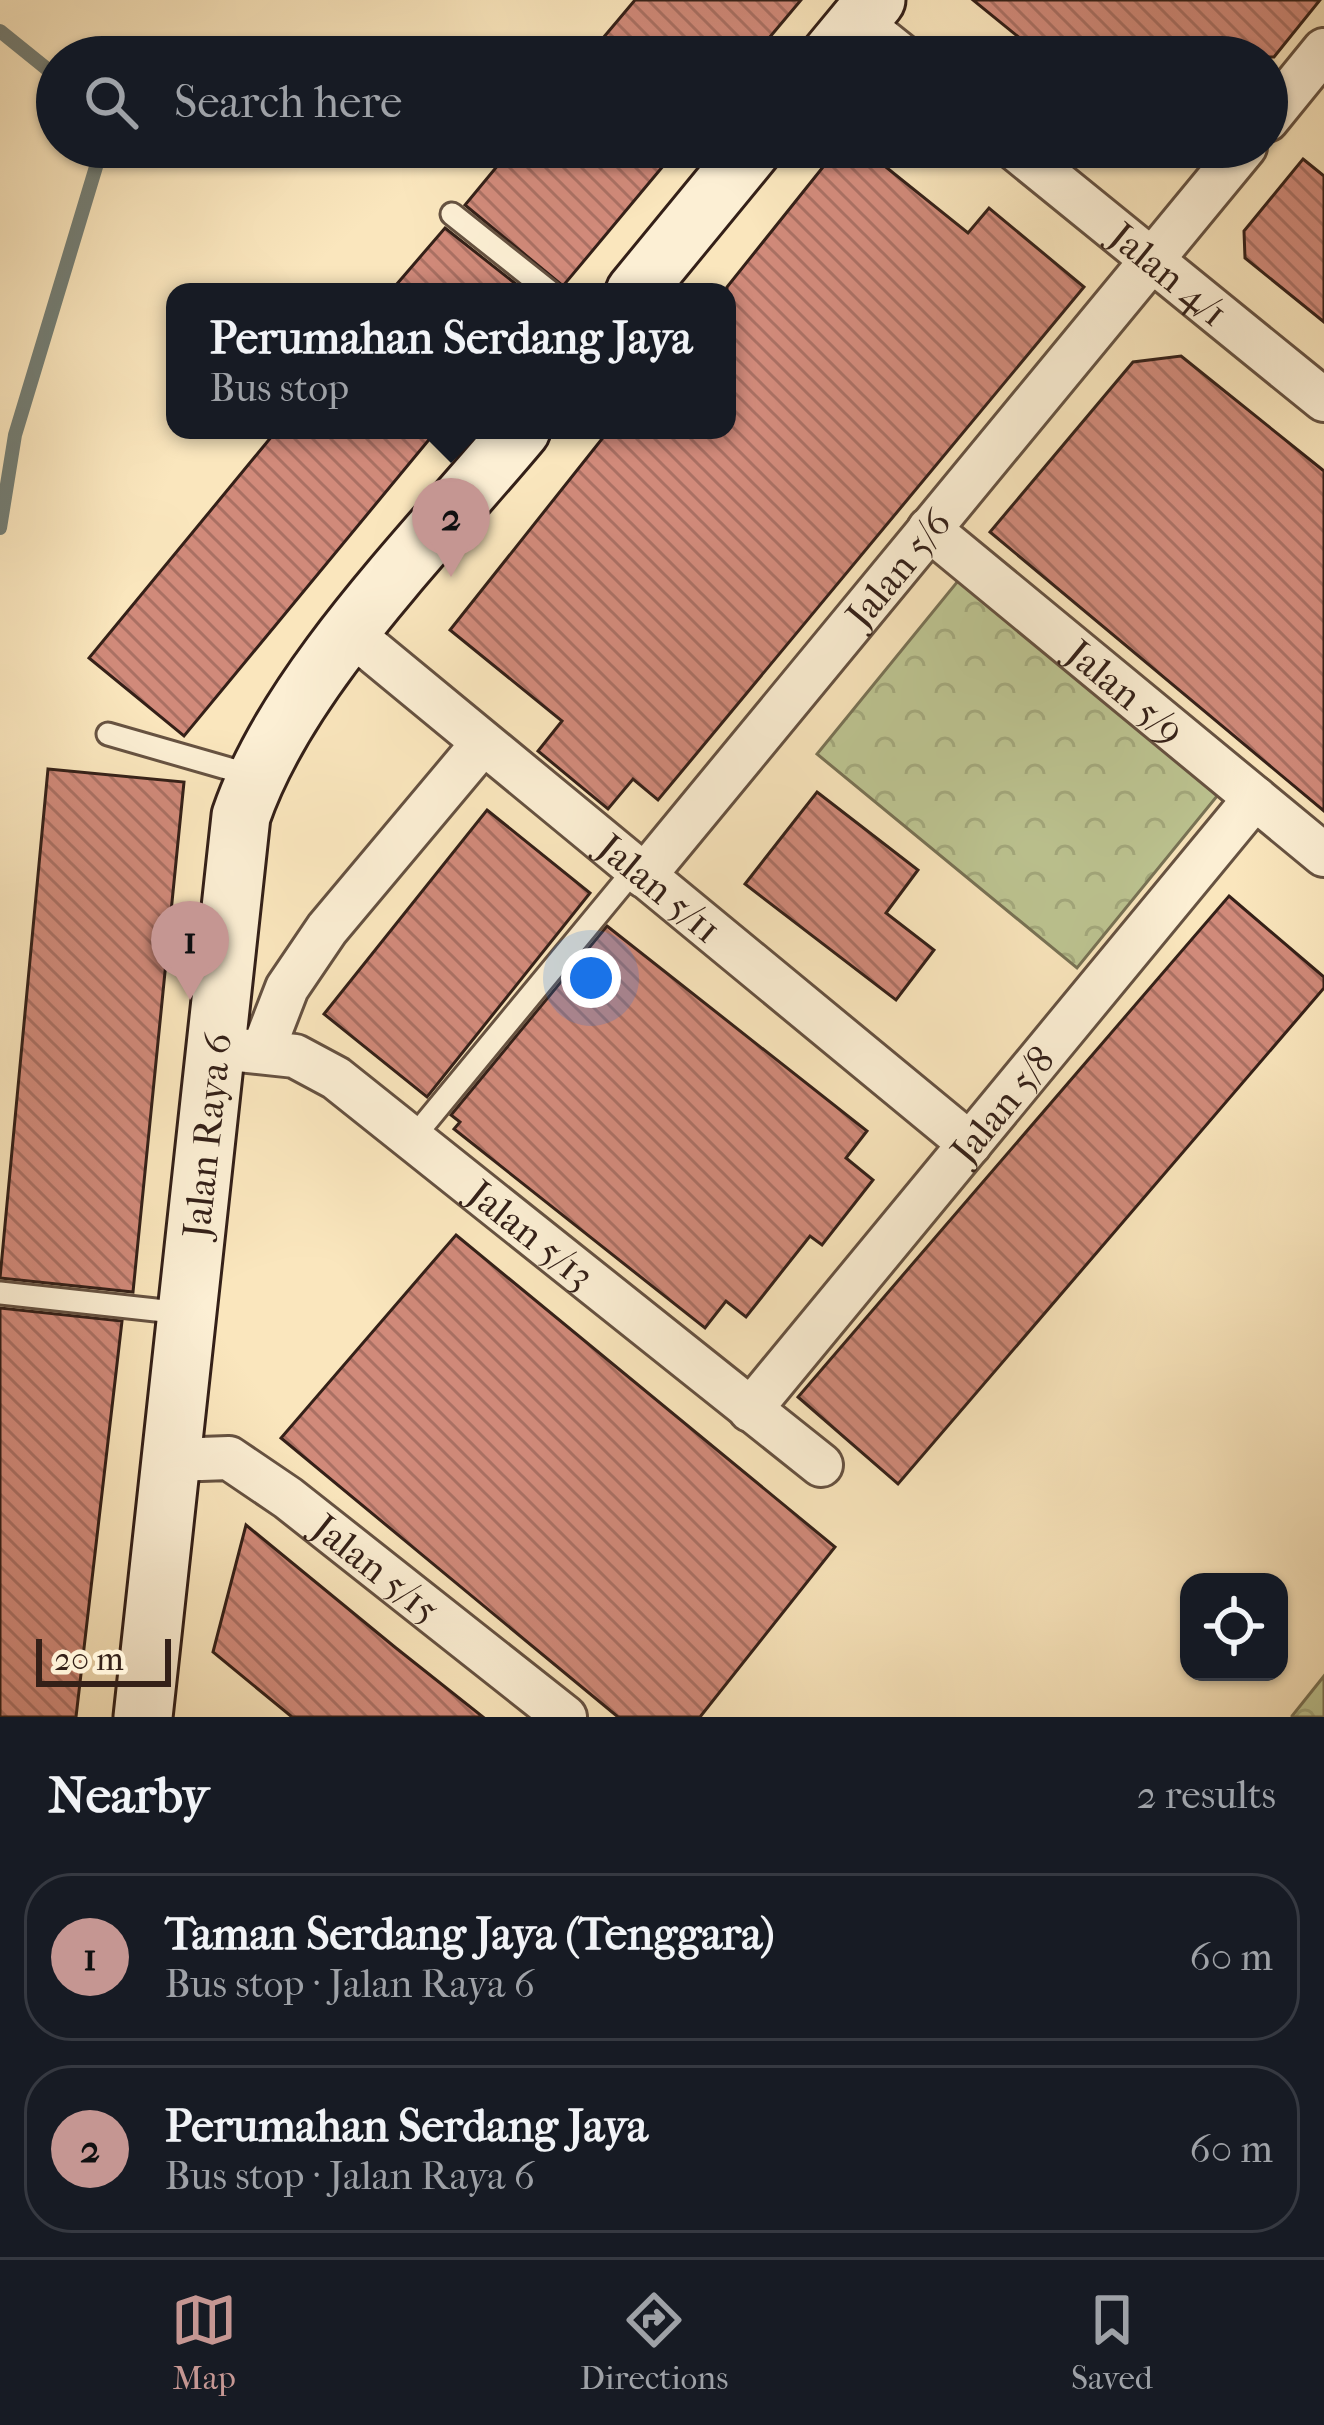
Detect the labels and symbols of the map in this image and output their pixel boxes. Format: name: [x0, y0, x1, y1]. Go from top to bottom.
street label: Jalan 4/1: [1098, 211, 1236, 336]
pin: 2: [412, 478, 490, 577]
street label: Jalan 5/6: [835, 500, 961, 639]
street label: Jalan 5/9: [1055, 628, 1193, 754]
street label: Jalan 5/11: [586, 823, 730, 953]
pin: 1: [151, 901, 229, 1000]
your location: [561, 948, 621, 1008]
street label: Jalan Raya 6: [173, 1030, 241, 1243]
street label: Jalan 5/8: [939, 1037, 1064, 1175]
street label: Jalan 5/13: [456, 1169, 603, 1299]
street label: Jalan 5/15: [301, 1503, 448, 1633]
scale bar: [36, 1633, 171, 1686]

